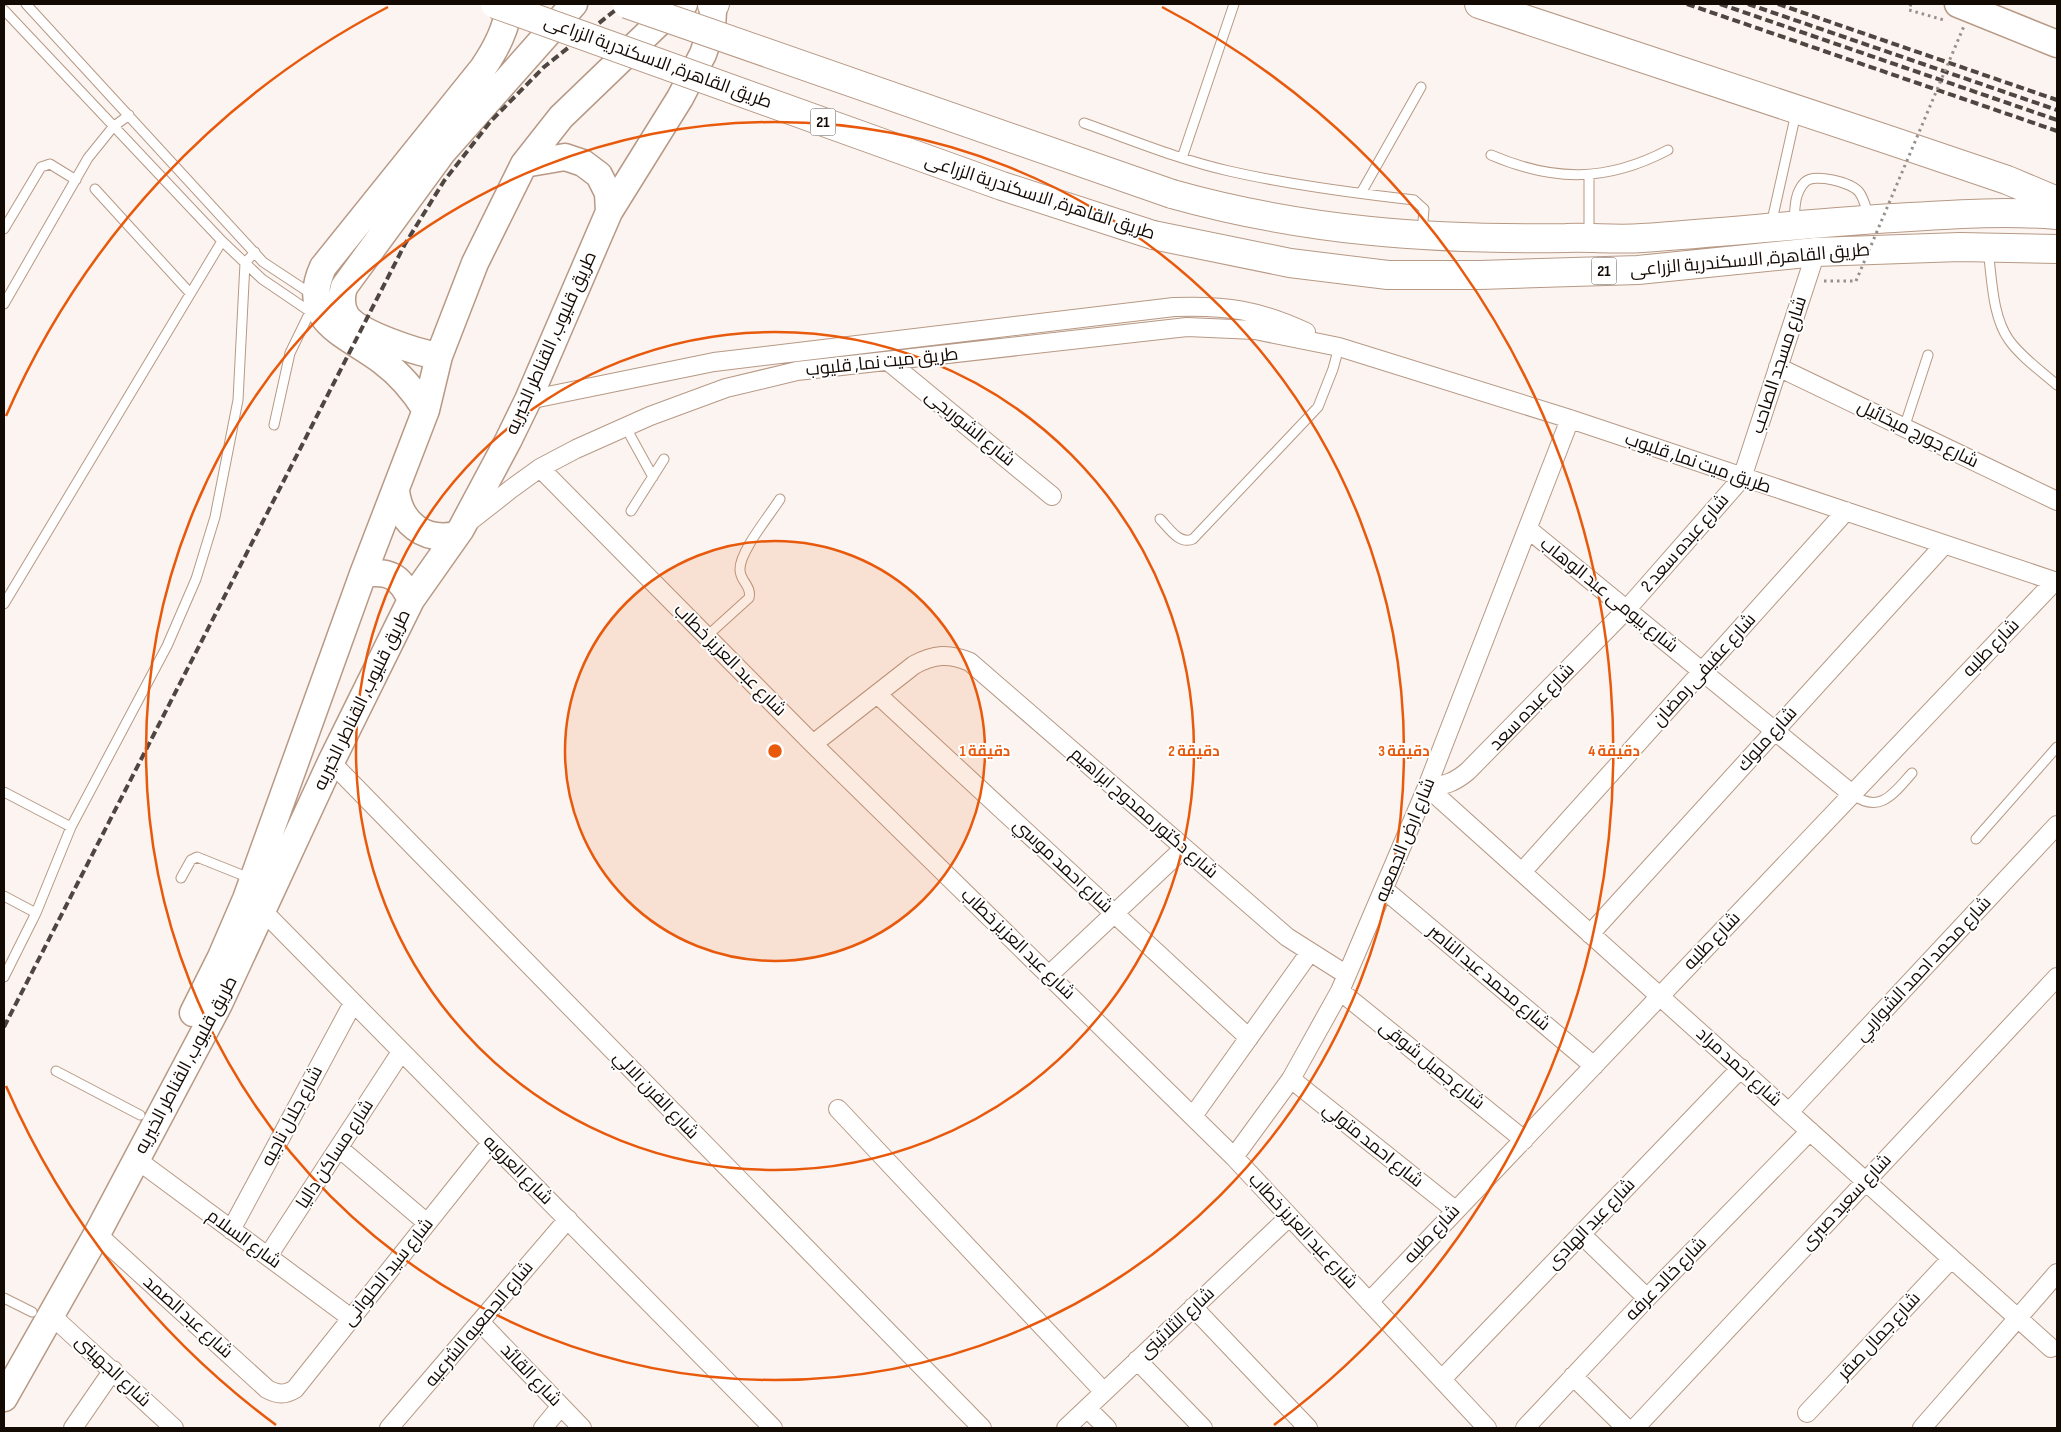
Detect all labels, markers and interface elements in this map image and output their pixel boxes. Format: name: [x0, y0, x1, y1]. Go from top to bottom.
street label: طريق القاهرة, الاسكندرية الزراعى: [541, 11, 775, 114]
road number: 21: [810, 108, 836, 136]
street label: طريق القاهرة, الاسكندرية الزراعى: [922, 150, 1158, 245]
street label: طريق القاهرة, الاسكندرية الزراعى: [1629, 239, 1871, 282]
street label: طريق قليوب, القناطر الخيريه: [501, 248, 602, 438]
road number: 21: [1592, 258, 1616, 284]
street label: شارع مسجد الصاحب: [1747, 294, 1812, 437]
street label: طريق ميت نما, قليوب: [805, 344, 959, 381]
street label: شارع الشوربجى: [920, 385, 1019, 471]
street label: شارع جورج ميخائيل: [1854, 396, 1982, 473]
street label: طريق ميت نما, قليوب: [1622, 428, 1774, 499]
street label: شارع عبده سعد 2: [1637, 490, 1734, 597]
street label: شارع بيومى عبد الوهاب: [1535, 533, 1682, 658]
street label: شارع عبد العزيز خطاب: [669, 599, 791, 721]
street label: طريق قليوب, القناطر الخيريه: [309, 606, 416, 794]
street label: شارع عفيفى رمضان: [1648, 609, 1761, 731]
street label: شارع طلبه: [1958, 615, 2024, 682]
street label: شارع عبده سعد: [1485, 659, 1579, 756]
street label: شارع ملوك: [1733, 702, 1802, 776]
centre of rings: [766, 742, 784, 760]
text: 1 دقيقة: [960, 742, 1010, 761]
text: 2 دقيقة: [1168, 742, 1220, 761]
text: 3 دقيقة: [1378, 742, 1430, 761]
text: 4 دقيقة: [1588, 742, 1640, 761]
street label: شارع دكتور ممدوح ابراهيم: [1065, 743, 1222, 884]
street label: شارع ارض الجمعيه: [1371, 775, 1440, 905]
street label: شارع احمد موسي: [1008, 815, 1117, 919]
street label: شارع عبد العزيز خطاب: [956, 884, 1079, 1004]
street label: شارع محمد احمد الشواربي: [1850, 892, 1998, 1048]
street label: شارع طلبه: [1679, 908, 1745, 975]
street label: شارع محمد عبد الناصر: [1422, 920, 1554, 1036]
street label: طريق قليوب, القناطر الخيريه: [130, 973, 243, 1158]
street label: شارع جميل شوقى: [1375, 1016, 1489, 1115]
street label: شارع احمد مراد: [1691, 1023, 1786, 1112]
street label: شارع الفرن الالي: [607, 1047, 703, 1145]
street label: شارع جلال ناجيه: [257, 1062, 328, 1170]
street label: شارع مساكن داليا: [292, 1096, 379, 1213]
street label: شارع احمد متولي: [1317, 1098, 1427, 1194]
street label: شارع العروبه: [478, 1131, 557, 1210]
street label: شارع سعيد صبرى: [1796, 1150, 1897, 1255]
street label: شارع عبد العزيز خطاب: [1243, 1169, 1362, 1294]
street label: شارع عبد الهادى: [1542, 1174, 1640, 1274]
street label: شارع طلبه: [1400, 1200, 1465, 1268]
street label: شارع السلام: [202, 1205, 285, 1274]
street label: شارع سيد الحلوانى: [338, 1214, 439, 1331]
street label: شارع خالد عرفه: [1621, 1233, 1712, 1326]
street label: شارع الجمعيه الشرعيه: [420, 1257, 538, 1392]
street label: شارع عبد الصمد: [138, 1271, 237, 1363]
street label: شارع الثلاثينى: [1135, 1283, 1220, 1364]
street label: شارع جمال صقر: [1833, 1288, 1926, 1385]
street label: شارع الجهينى: [70, 1331, 155, 1412]
street label: شارع القائد: [495, 1339, 566, 1411]

